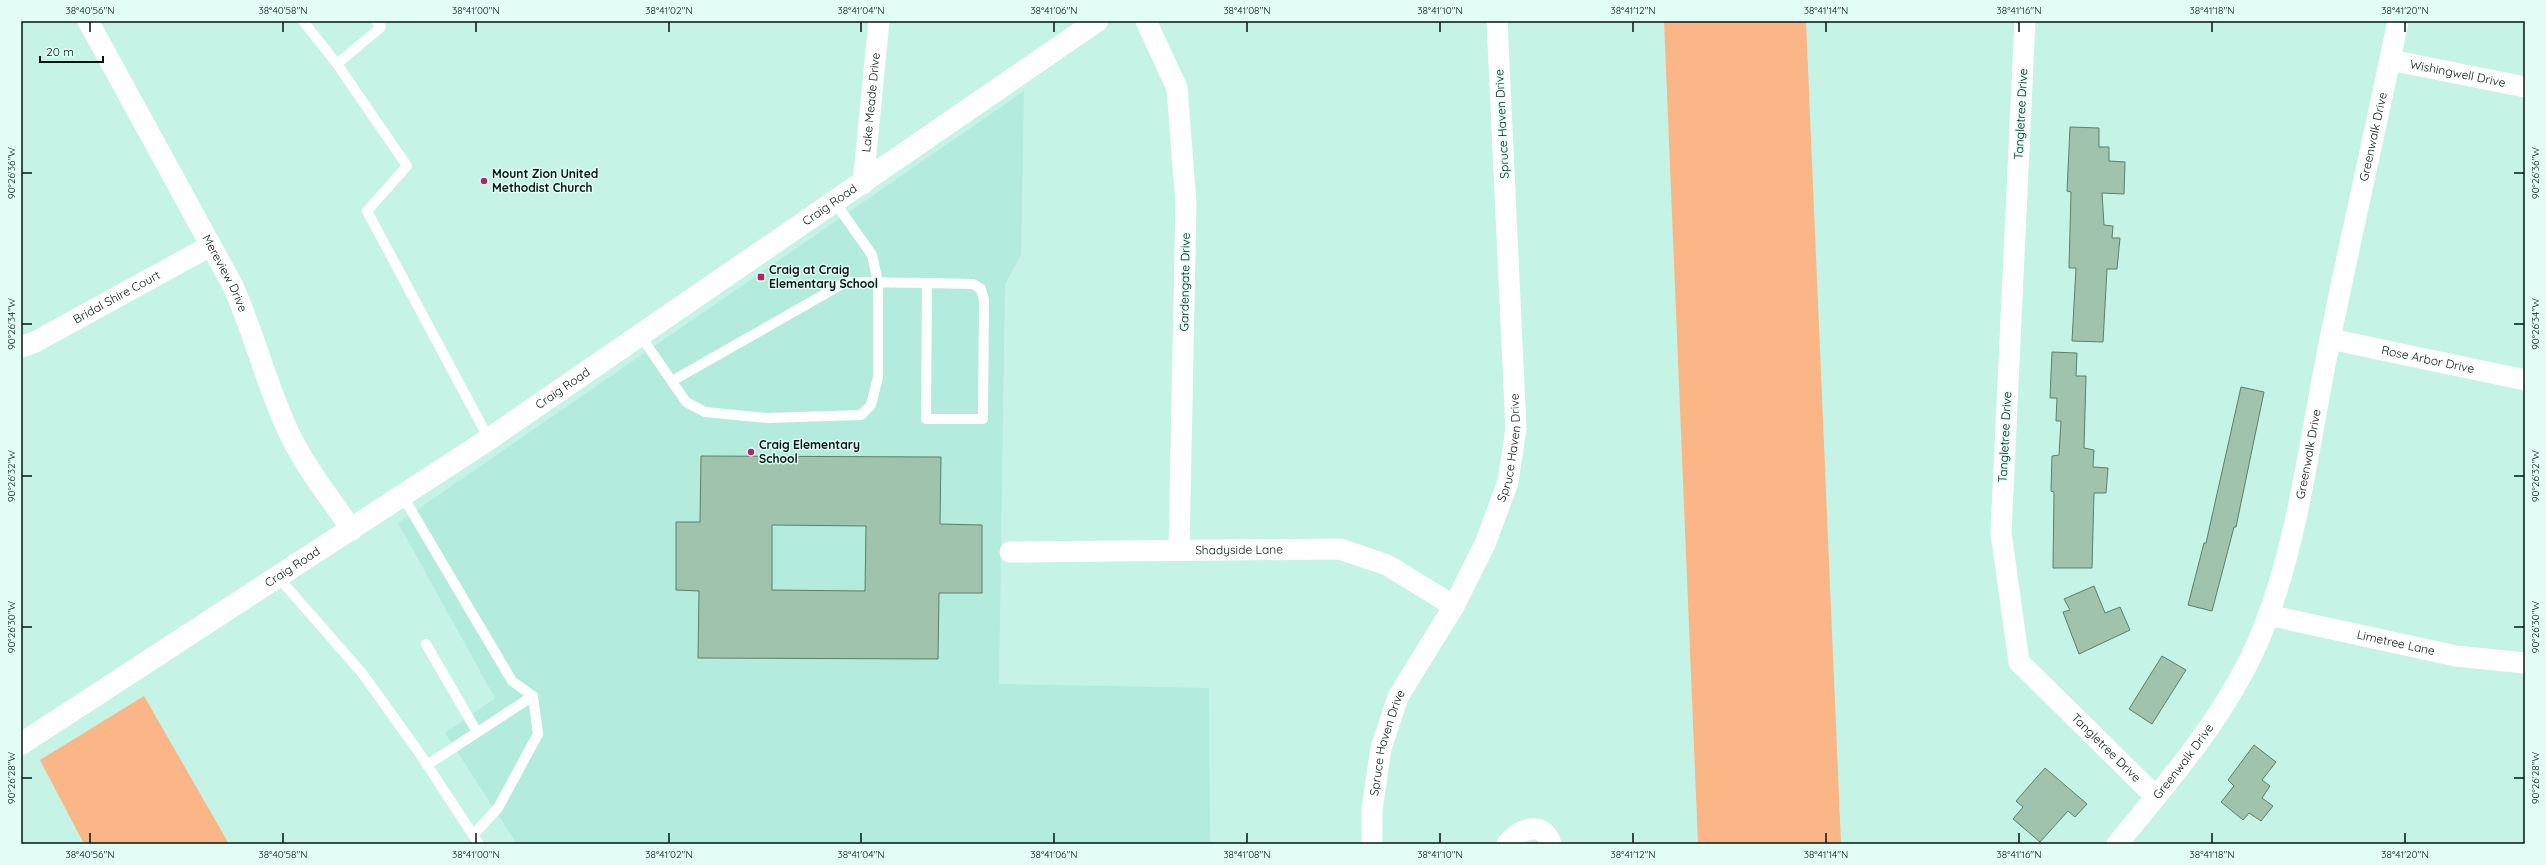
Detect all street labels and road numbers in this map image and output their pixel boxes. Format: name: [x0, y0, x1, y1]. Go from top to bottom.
street label: Lake Meade Drive: [858, 52, 883, 153]
street label: Wishingwell Drive: [2409, 56, 2507, 90]
street label: Tangletree Drive: [2011, 68, 2030, 160]
street label: Spruce Haven Drive: [1491, 69, 1512, 179]
street label: Greenwalk Drive: [2356, 90, 2390, 183]
street label: Craig Road: [799, 180, 859, 228]
street label: Mereview Drive: [199, 232, 251, 314]
street label: Gardengate Drive: [1176, 232, 1193, 332]
street label: Bridal Shire Court: [70, 267, 162, 327]
street label: Rose Arbor Drive: [2380, 342, 2476, 376]
street label: Craig Road: [532, 364, 592, 412]
street label: Tangletree Drive: [1995, 391, 2014, 483]
street label: Spruce Haven Drive: [1493, 393, 1523, 504]
street label: Greenwalk Drive: [2292, 408, 2324, 500]
street label: Shadyside Lane: [1195, 542, 1283, 557]
street label: Craig Road: [262, 543, 323, 590]
street label: Limetree Lane: [2356, 627, 2437, 658]
street label: Spruce Haven Drive: [1366, 686, 1408, 797]
street label: Tangletree Drive: [2069, 710, 2144, 785]
street label: Greenwalk Drive: [2149, 720, 2217, 802]

